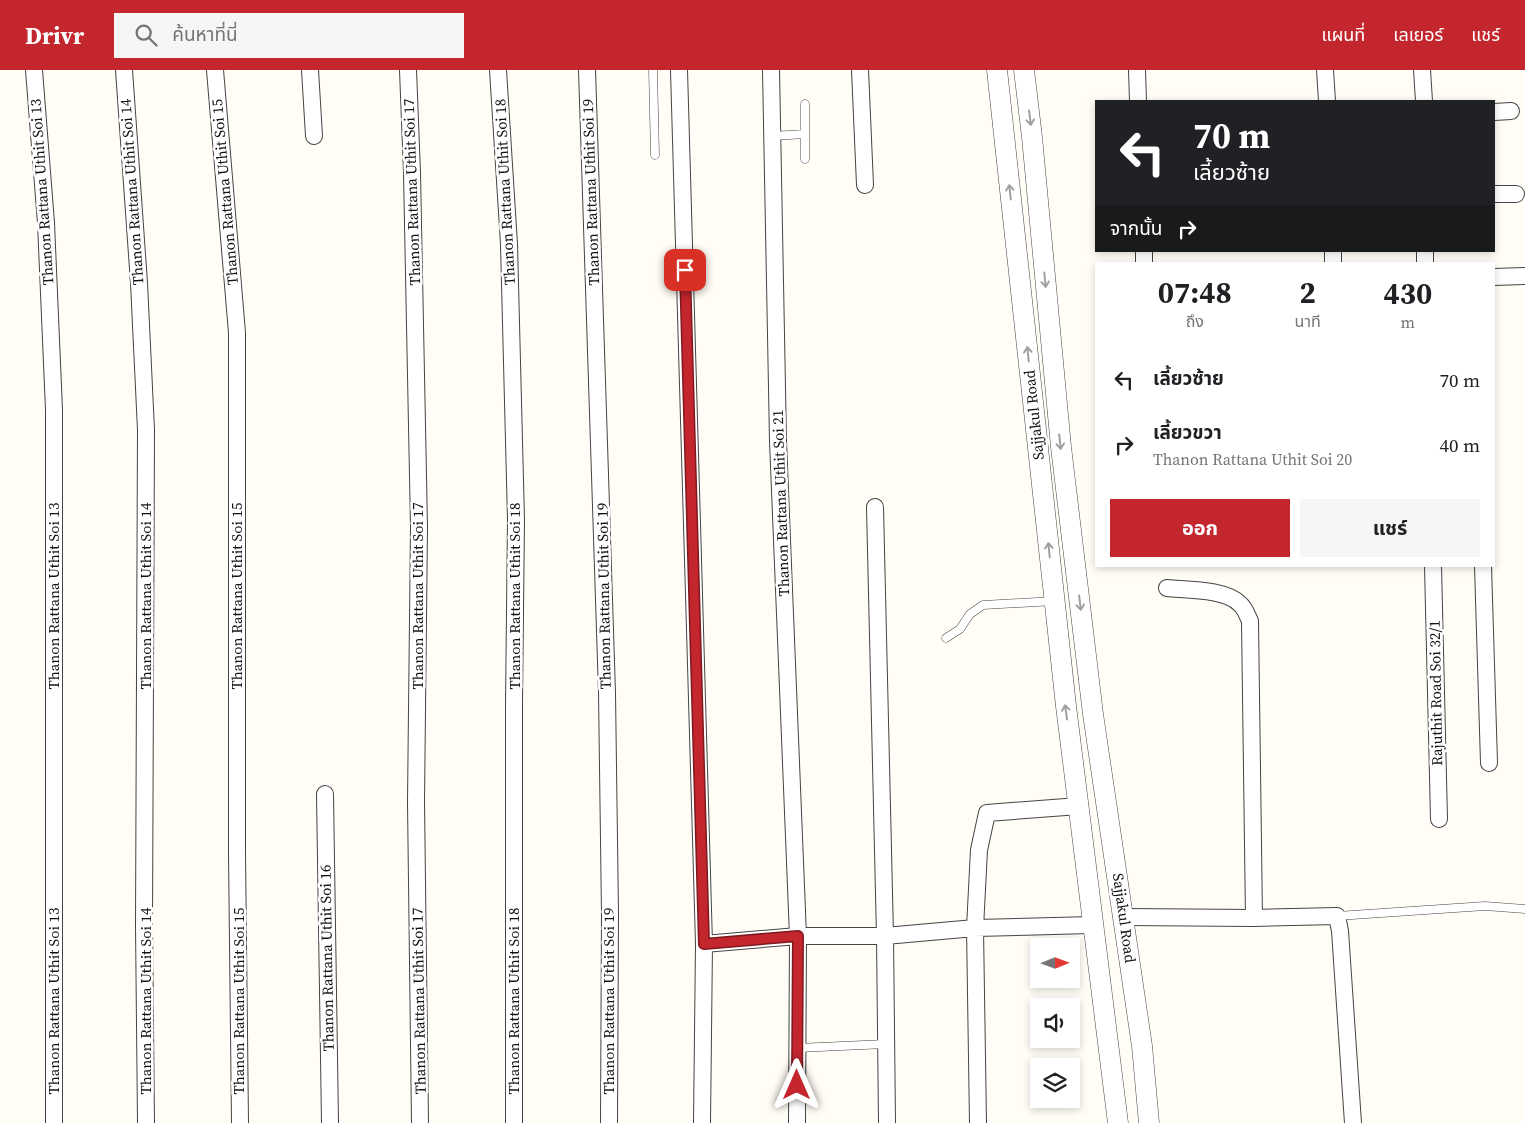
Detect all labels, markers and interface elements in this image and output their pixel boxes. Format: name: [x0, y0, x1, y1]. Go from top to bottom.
search box: [114, 13, 464, 58]
text: Drivr: [25, 19, 84, 52]
icon: search: [132, 21, 160, 49]
text: ค้นหาที่นี่: [172, 21, 238, 47]
text: แผนที่: [1321, 22, 1365, 47]
text: เลเยอร์: [1393, 22, 1443, 47]
text: แชร์: [1471, 22, 1500, 47]
street label: Thanon Rattana Uthit Soi 13: [25, 98, 58, 286]
street label: Thanon Rattana Uthit Soi 14: [114, 98, 148, 286]
street label: Thanon Rattana Uthit Soi 15: [206, 98, 243, 286]
street label: Thanon Rattana Uthit Soi 17: [398, 98, 425, 286]
street label: Thanon Rattana Uthit Soi 18: [489, 98, 520, 286]
street label: Thanon Rattana Uthit Soi 19: [577, 98, 604, 286]
one-way arrow: [1025, 110, 1035, 126]
text: 70 m: [1193, 112, 1270, 160]
icon: left: [1110, 120, 1175, 185]
text: เลี้ยวซ้าย: [1193, 157, 1270, 187]
one-way arrow: [1005, 185, 1015, 201]
text: จากนั้น: [1110, 215, 1163, 241]
icon: right: [1173, 215, 1201, 243]
pin: [664, 249, 706, 291]
icon: arrive: [671, 256, 699, 284]
one-way arrow: [1041, 272, 1050, 288]
text: 07:48: [1158, 272, 1232, 313]
text: 2: [1299, 272, 1316, 313]
text: 430: [1383, 273, 1432, 314]
text: ถึง: [1186, 310, 1204, 332]
text: นาที: [1295, 310, 1321, 332]
text: m: [1401, 311, 1415, 333]
one-way arrow: [1023, 346, 1033, 362]
text: เลี้ยวซ้าย: [1153, 365, 1224, 391]
icon: left: [1110, 366, 1138, 394]
text: 70 m: [1439, 367, 1480, 393]
street label: Sajjakul Road: [1018, 369, 1049, 461]
street label: Thanon Rattana Uthit Soi 21: [767, 409, 794, 597]
text: เลี้ยวขวา: [1153, 419, 1222, 445]
icon: right: [1110, 431, 1138, 459]
text: 40 m: [1439, 432, 1480, 458]
one-way arrow: [1056, 434, 1065, 450]
text: Thanon Rattana Uthit Soi 20: [1153, 448, 1352, 470]
button: ออก: [1110, 499, 1290, 557]
button: แชร์: [1300, 499, 1480, 557]
street label: Thanon Rattana Uthit Soi 14: [135, 502, 156, 689]
street label: Thanon Rattana Uthit Soi 19: [591, 502, 616, 690]
street label: Thanon Rattana Uthit Soi 13: [43, 503, 64, 689]
street label: Thanon Rattana Uthit Soi 15: [226, 503, 247, 689]
street label: Thanon Rattana Uthit Soi 17: [407, 503, 428, 689]
street label: Thanon Rattana Uthit Soi 18: [504, 503, 525, 689]
one-way arrow: [1044, 543, 1054, 559]
one-way arrow: [1075, 595, 1085, 611]
street label: Rajuthit Road Soi 32/1: [1424, 620, 1447, 766]
one-way arrow: [1061, 704, 1071, 720]
street label: Thanon Rattana Uthit Soi 16: [314, 864, 339, 1052]
street label: Sajjakul Road: [1108, 872, 1141, 965]
street label: Thanon Rattana Uthit Soi 14: [135, 907, 156, 1094]
street label: Thanon Rattana Uthit Soi 17: [406, 907, 431, 1095]
street label: Thanon Rattana Uthit Soi 13: [43, 908, 64, 1094]
street label: Thanon Rattana Uthit Soi 15: [228, 908, 249, 1094]
street label: Thanon Rattana Uthit Soi 18: [503, 908, 524, 1094]
street label: Thanon Rattana Uthit Soi 19: [598, 908, 619, 1094]
north arrow: [1030, 938, 1080, 988]
map controls: [1030, 938, 1080, 1108]
button: sound: [1030, 998, 1080, 1048]
position arrow: [770, 1058, 822, 1110]
button: layers: [1030, 1058, 1080, 1108]

